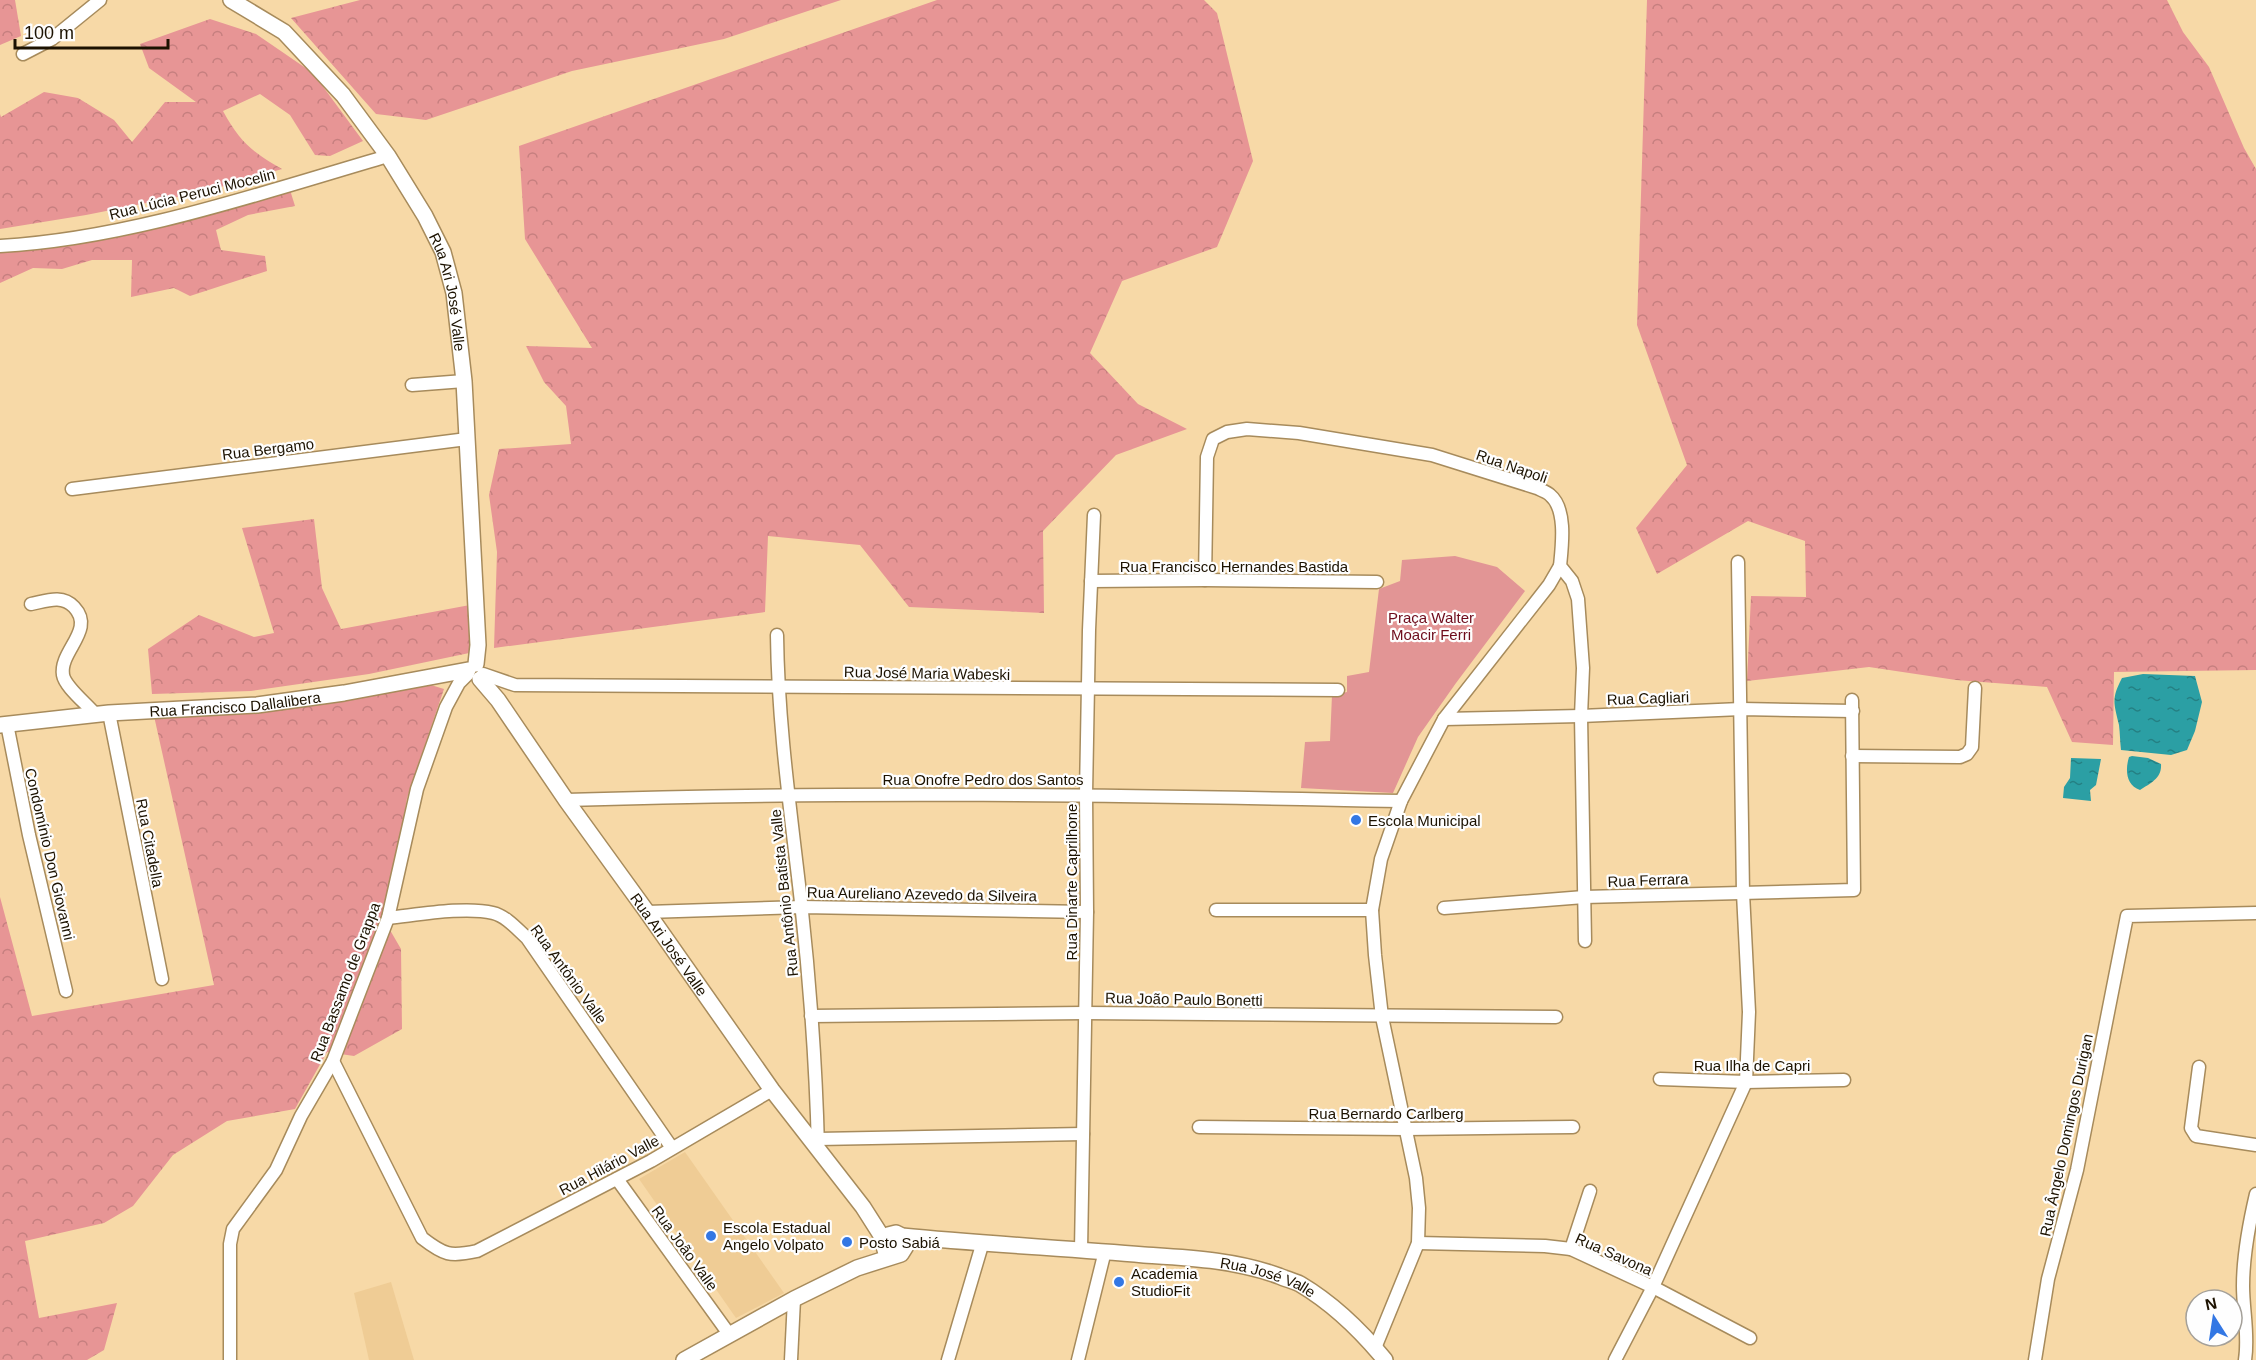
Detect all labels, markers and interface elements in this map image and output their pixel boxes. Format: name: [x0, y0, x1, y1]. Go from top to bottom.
scale bar: [15, 12, 168, 50]
text: 100 m: [24, 23, 74, 43]
street label: Rua Lúcia Peruci Mocelin: [107, 165, 277, 223]
street label: Rua Ari José Valle: [426, 230, 469, 352]
street label: Rua Bergamo: [221, 435, 315, 463]
street label: Rua Napoli: [1474, 446, 1550, 486]
street label: Rua Francisco Hernandes Bastida: [1120, 558, 1349, 575]
park label: Praça Walter Moacir Ferri: [1388, 609, 1474, 643]
street label: Rua José Maria Wabeski: [844, 663, 1010, 683]
street label: Rua Francisco Dallalibera: [149, 688, 322, 719]
street label: Rua Cagliari: [1606, 688, 1690, 708]
street label: Condomínio Don Giovanni: [22, 766, 78, 942]
street label: Rua Onofre Pedro dos Santos: [883, 771, 1083, 788]
street label: Rua Citadella: [133, 797, 167, 889]
street label: Rua Dinarte Caprilhone: [1063, 804, 1080, 960]
street label: Rua Antônio Batista Valle: [767, 808, 801, 978]
place label: Escola Municipal: [1368, 812, 1481, 829]
marker: Escola Municipal: [1349, 813, 1363, 827]
street label: Rua Ferrara: [1607, 870, 1689, 890]
street label: Rua Aureliano Azevedo da Silveira: [807, 883, 1038, 905]
street label: Rua Ari José Valle: [627, 890, 711, 999]
street label: Rua Bassamo de Grappa: [307, 899, 383, 1064]
street label: Rua Antônio Valle: [527, 921, 611, 1027]
street label: Rua João Paulo Bonetti: [1105, 989, 1263, 1009]
street label: Rua Ângelo Domingos Durigan: [2036, 1032, 2096, 1238]
street label: Rua Ilha de Capri: [1694, 1057, 1810, 1074]
street label: Rua Bernardo Carlberg: [1308, 1105, 1464, 1122]
street label: Rua Hilário Valle: [556, 1132, 662, 1198]
street label: Rua João Valle: [649, 1202, 721, 1294]
place label: Escola Estadual Angelo Volpato: [723, 1219, 831, 1253]
marker: Escola Estadual Angelo Volpato: [704, 1229, 718, 1243]
street label: Rua Savona: [1573, 1229, 1656, 1279]
place label: Posto Sabiá: [859, 1234, 941, 1251]
marker: Posto Sabiá: [840, 1235, 854, 1249]
street label: Rua José Valle: [1219, 1253, 1319, 1300]
place label: Academia StudioFit: [1131, 1265, 1198, 1299]
marker: Academia StudioFit: [1112, 1275, 1126, 1289]
north arrow: [2184, 1288, 2244, 1348]
text: N: [2204, 1294, 2218, 1313]

